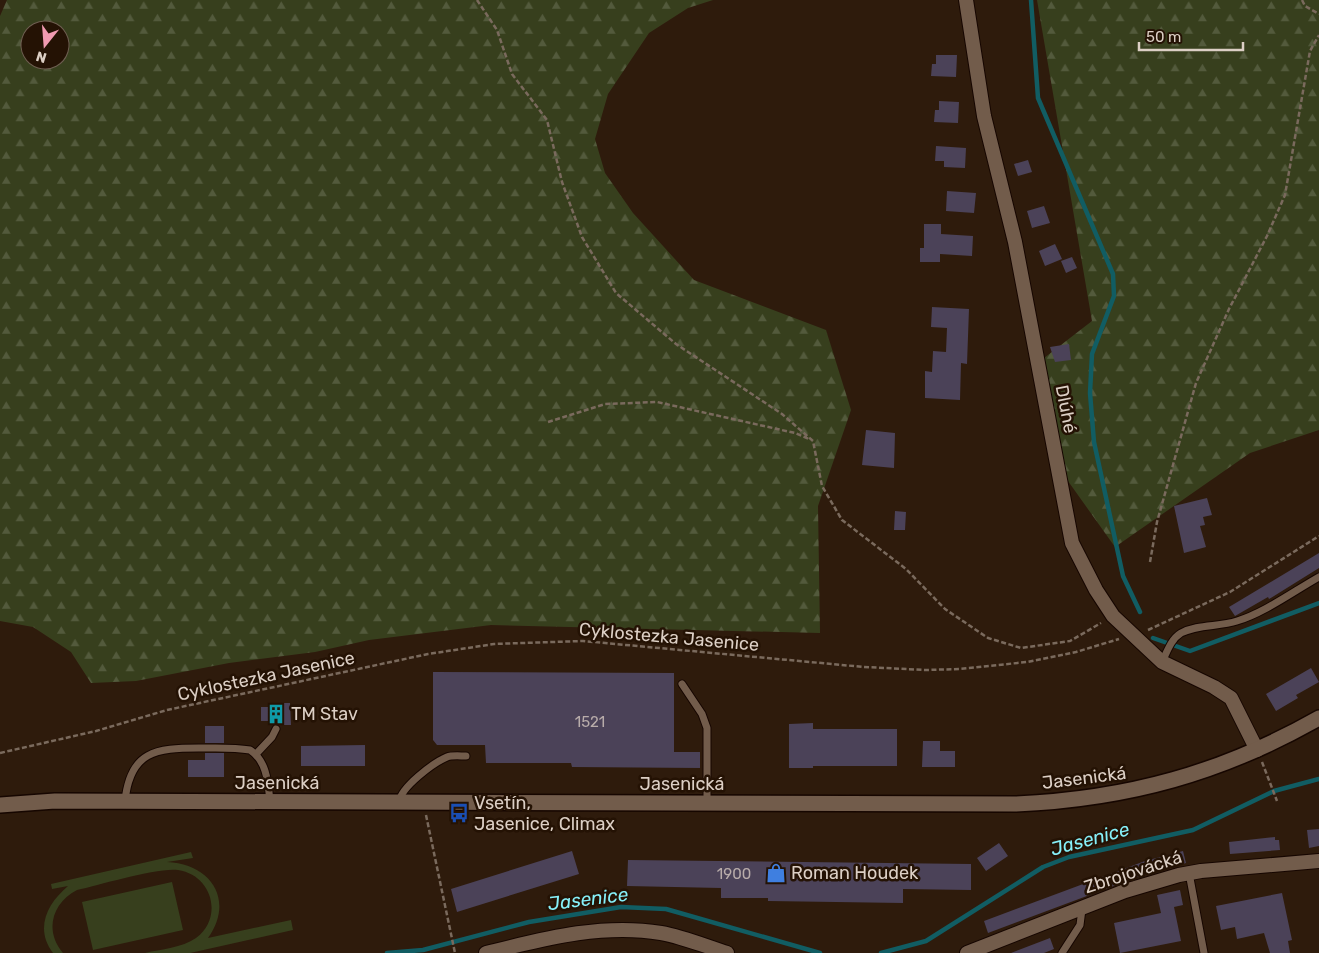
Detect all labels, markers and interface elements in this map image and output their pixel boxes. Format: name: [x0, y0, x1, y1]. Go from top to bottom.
north arrow: [20, 20, 70, 70]
scale bar: [1139, 20, 1243, 52]
text: 50 m: [1146, 28, 1181, 46]
text: N: [34, 47, 49, 67]
street label: Dlúhé: [1051, 383, 1081, 435]
street label: Cyklostezka Jasenice: [578, 618, 760, 656]
street label: Cyklostezka Jasenice: [175, 646, 357, 706]
building icon: TM Stav: [265, 703, 287, 725]
place label: TM Stav: [291, 703, 358, 725]
house number: 1521: [575, 713, 605, 731]
street label: Jasenická: [1041, 762, 1127, 794]
street label: Jasenická: [235, 772, 319, 794]
street label: Jasenická: [640, 773, 724, 795]
place label: Vsetín, Jasenice, Climax: [474, 792, 615, 835]
bus stop icon: Vsetín, Jasenice, Climax: [448, 802, 470, 824]
water label: Jasenice: [1048, 817, 1132, 861]
street label: Zbrojovácká: [1081, 846, 1185, 898]
shop icon: Roman Houdek: [765, 862, 787, 884]
place label: Roman Houdek: [791, 862, 919, 884]
house number: 1900: [717, 865, 751, 883]
water label: Jasenice: [547, 883, 630, 915]

